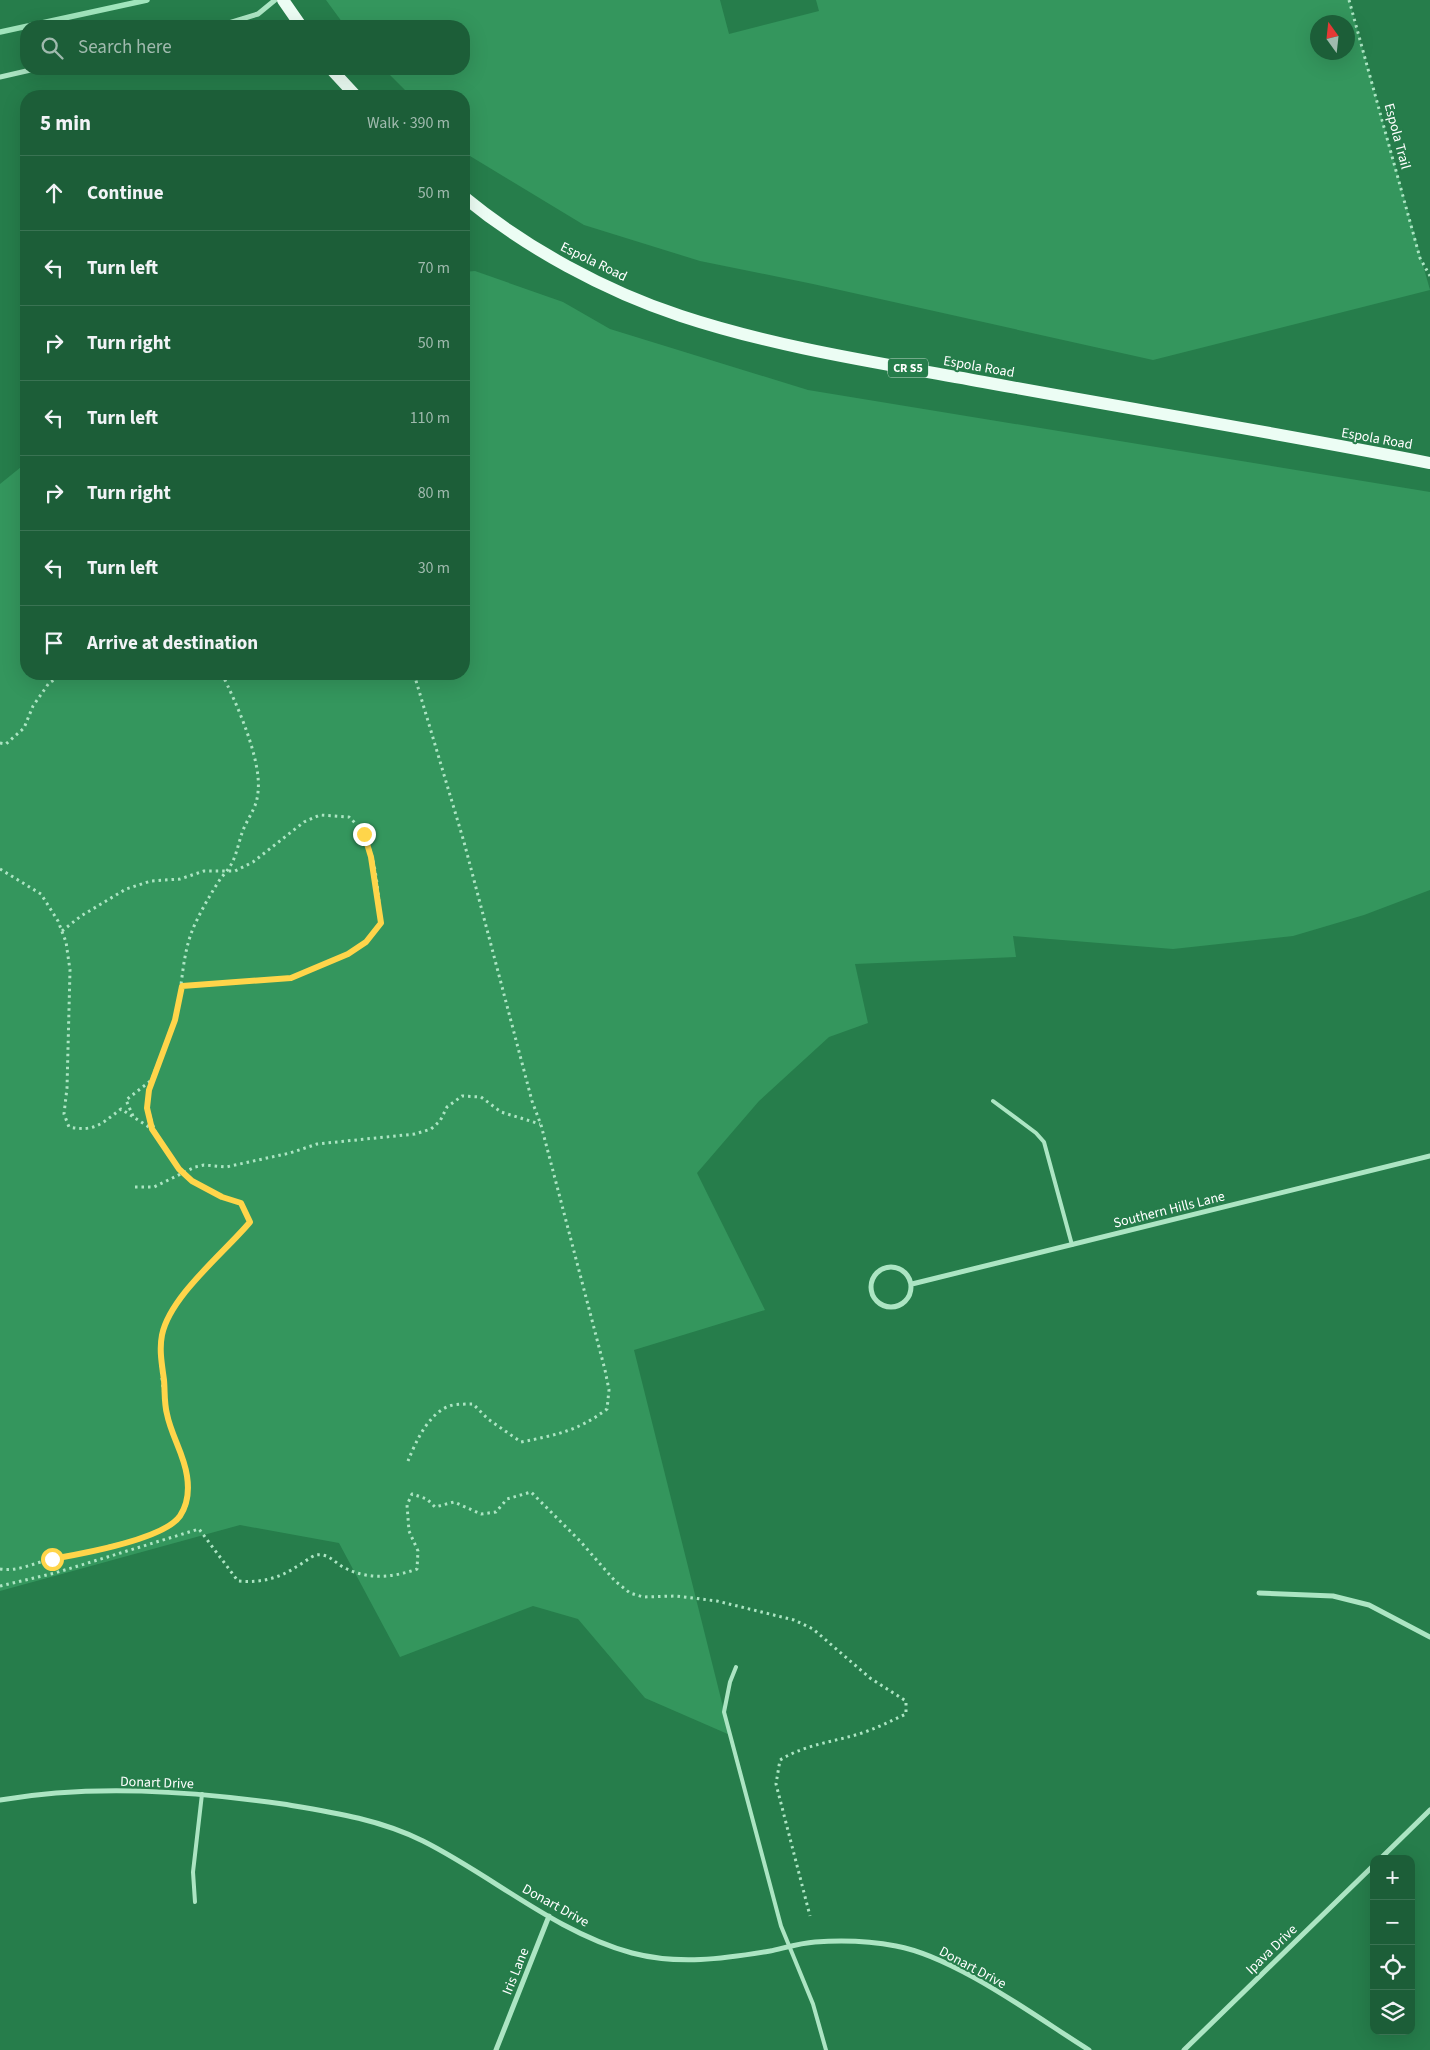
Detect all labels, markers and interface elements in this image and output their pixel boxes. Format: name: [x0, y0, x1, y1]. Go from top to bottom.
north arrow: [1310, 15, 1355, 60]
search box: [20, 20, 470, 75]
icon: search: [38, 34, 66, 62]
text: Search here: [78, 34, 172, 61]
street label: Espola Trail: [1379, 101, 1416, 172]
text: 5 min: [40, 108, 91, 138]
text: Walk · 390 m: [367, 112, 450, 134]
icon: ahead: [40, 179, 68, 207]
text: Continue: [87, 180, 164, 207]
text: 50 m: [418, 182, 450, 204]
street label: Espola Road: [557, 237, 630, 287]
icon: left: [40, 254, 68, 282]
text: Turn left: [87, 255, 158, 282]
text: 70 m: [418, 257, 450, 279]
icon: right: [40, 329, 68, 357]
text: Turn right: [87, 330, 171, 357]
text: 50 m: [418, 332, 450, 354]
street label: Espola Road: [942, 351, 1016, 383]
road number: CR S5: [888, 358, 928, 378]
icon: left: [40, 404, 68, 432]
text: Turn left: [87, 405, 158, 432]
text: 110 m: [410, 407, 450, 429]
street label: Espola Road: [1340, 423, 1414, 455]
icon: right: [40, 479, 68, 507]
text: Turn right: [87, 480, 171, 507]
text: 80 m: [418, 482, 450, 504]
icon: left: [40, 554, 68, 582]
text: Turn left: [87, 555, 158, 582]
text: 30 m: [418, 557, 450, 579]
icon: arrive: [40, 629, 68, 657]
text: Arrive at destination: [87, 630, 258, 657]
route end: [353, 823, 376, 846]
street label: Southern Hills Lane: [1111, 1186, 1227, 1233]
route start: [41, 1548, 64, 1571]
street label: Donart Drive: [120, 1772, 194, 1794]
map controls: [1370, 1855, 1415, 2035]
button: +: [1370, 1855, 1415, 1900]
street label: Donart Drive: [518, 1879, 593, 1932]
button: −: [1370, 1900, 1415, 1945]
street label: Ipava Drive: [1241, 1920, 1302, 1979]
street label: Donart Drive: [935, 1942, 1010, 1994]
street label: Iris Lane: [497, 1945, 534, 1998]
button: locate: [1370, 1945, 1415, 1990]
button: layers: [1370, 1990, 1415, 2035]

